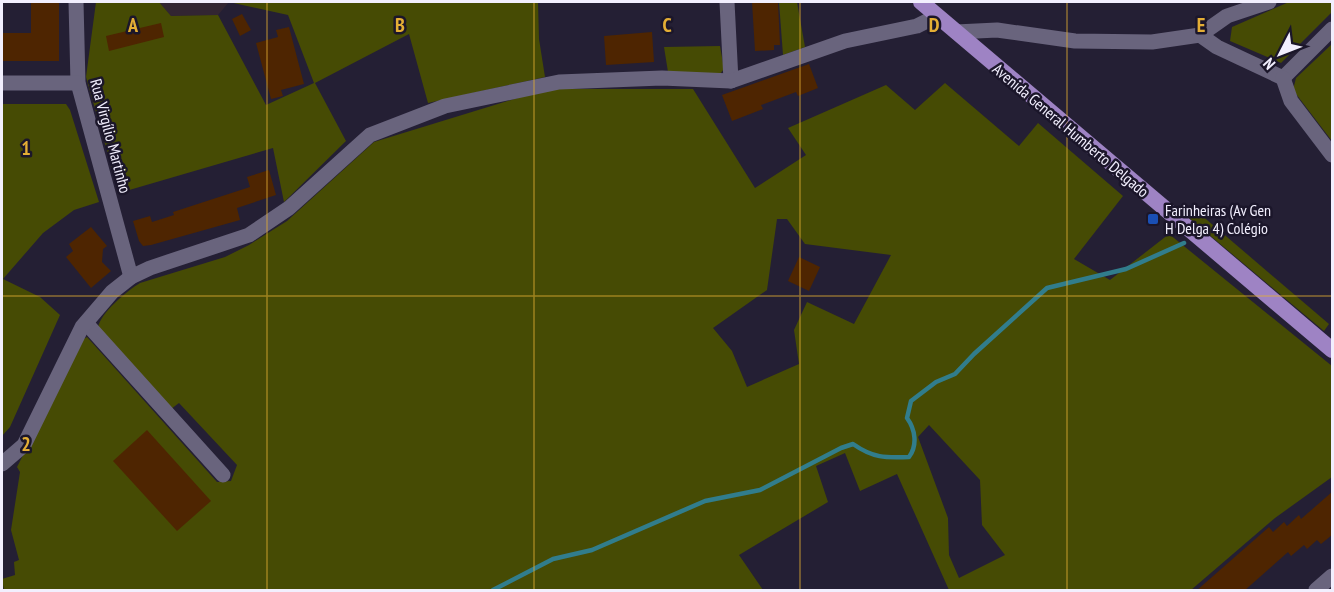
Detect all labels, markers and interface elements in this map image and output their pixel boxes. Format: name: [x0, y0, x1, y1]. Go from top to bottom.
text: A: [127, 12, 139, 38]
text: B: [395, 12, 405, 38]
text: C: [662, 12, 672, 38]
text: D: [929, 12, 940, 38]
text: E: [1197, 12, 1205, 38]
north arrow: [1250, 24, 1310, 84]
text: N: [1259, 54, 1279, 74]
street label: Avenida General Humberto Delgado: [989, 59, 1153, 201]
street label: Rua Virgílio Martinho: [86, 77, 136, 195]
text: 1: [21, 135, 31, 161]
place label: Farinheiras (Av Gen H Delga 4) Colégio: [1165, 200, 1271, 238]
marker: Farinheiras (Av Gen H Delga 4) Colégio: [1146, 212, 1160, 226]
text: 2: [21, 431, 31, 457]

